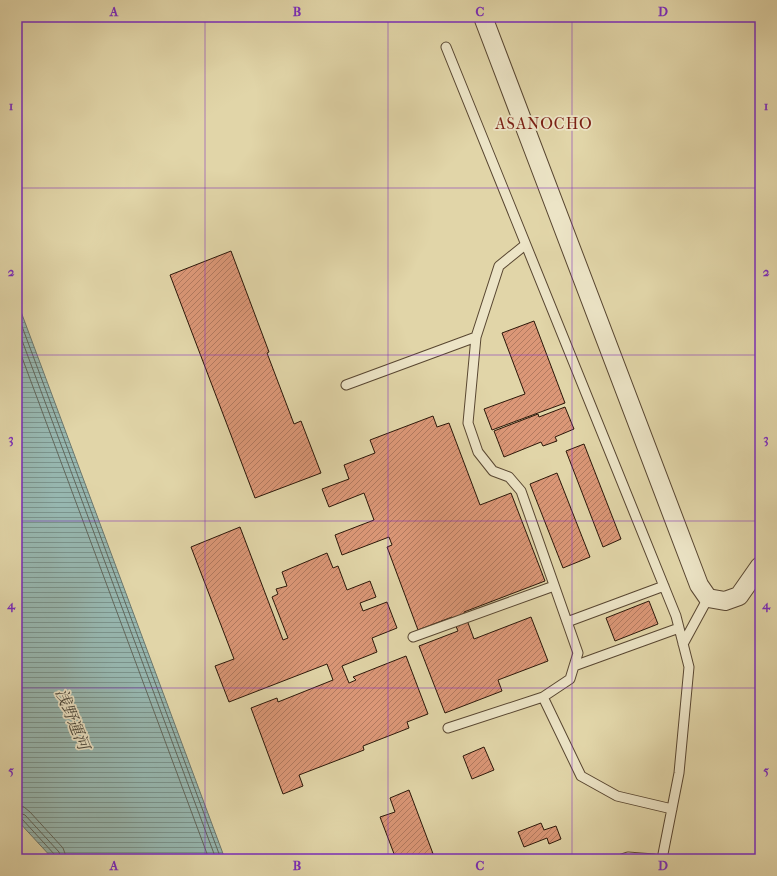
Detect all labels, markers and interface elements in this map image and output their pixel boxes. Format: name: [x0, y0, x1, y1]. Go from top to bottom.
text: A: [109, 4, 119, 19]
text: B: [293, 4, 302, 19]
text: C: [476, 4, 485, 19]
text: D: [658, 4, 668, 19]
text: 1: [9, 98, 14, 113]
text: 1: [764, 98, 769, 113]
district label: ASANOCHO: [494, 114, 593, 133]
text: 2: [8, 264, 15, 279]
text: 2: [763, 264, 770, 279]
text: 3: [8, 431, 14, 447]
text: 3: [763, 431, 769, 447]
text: 4: [6, 597, 16, 613]
text: 4: [761, 597, 771, 613]
water label: 浅野運河: [52, 686, 94, 755]
text: 5: [8, 763, 14, 778]
text: 5: [763, 763, 769, 778]
text: A: [109, 858, 119, 873]
text: B: [293, 858, 302, 873]
text: C: [476, 858, 485, 873]
text: D: [658, 858, 668, 873]

